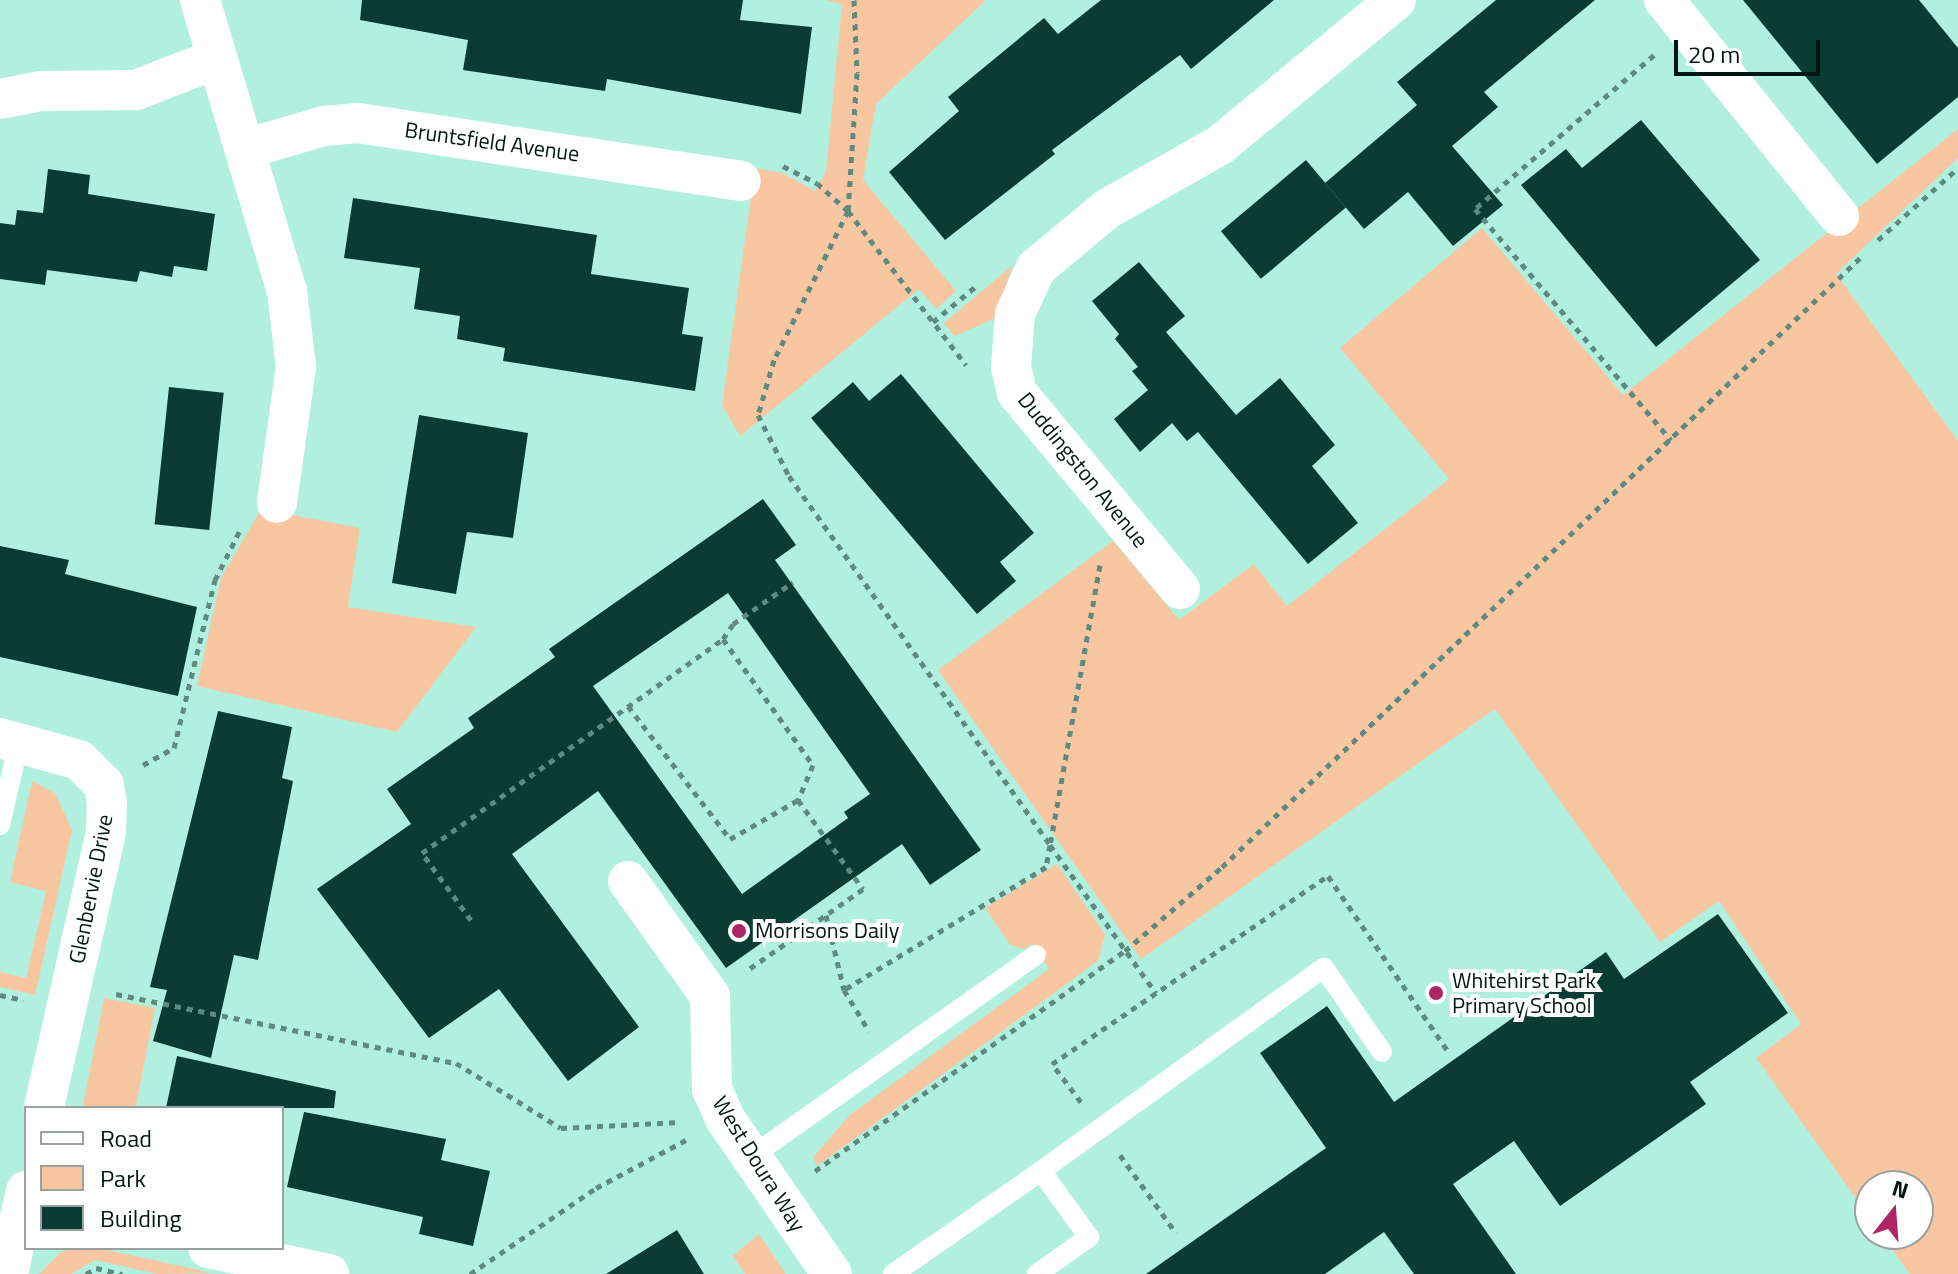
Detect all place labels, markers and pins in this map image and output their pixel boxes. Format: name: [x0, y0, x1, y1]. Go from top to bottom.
place label: Morrisons Daily: [755, 918, 899, 944]
marker: Morrisons Daily: [730, 922, 748, 940]
place label: Whitehirst Park Primary School: [1452, 967, 1596, 1018]
marker: Whitehirst Park Primary School: [1427, 984, 1445, 1002]

